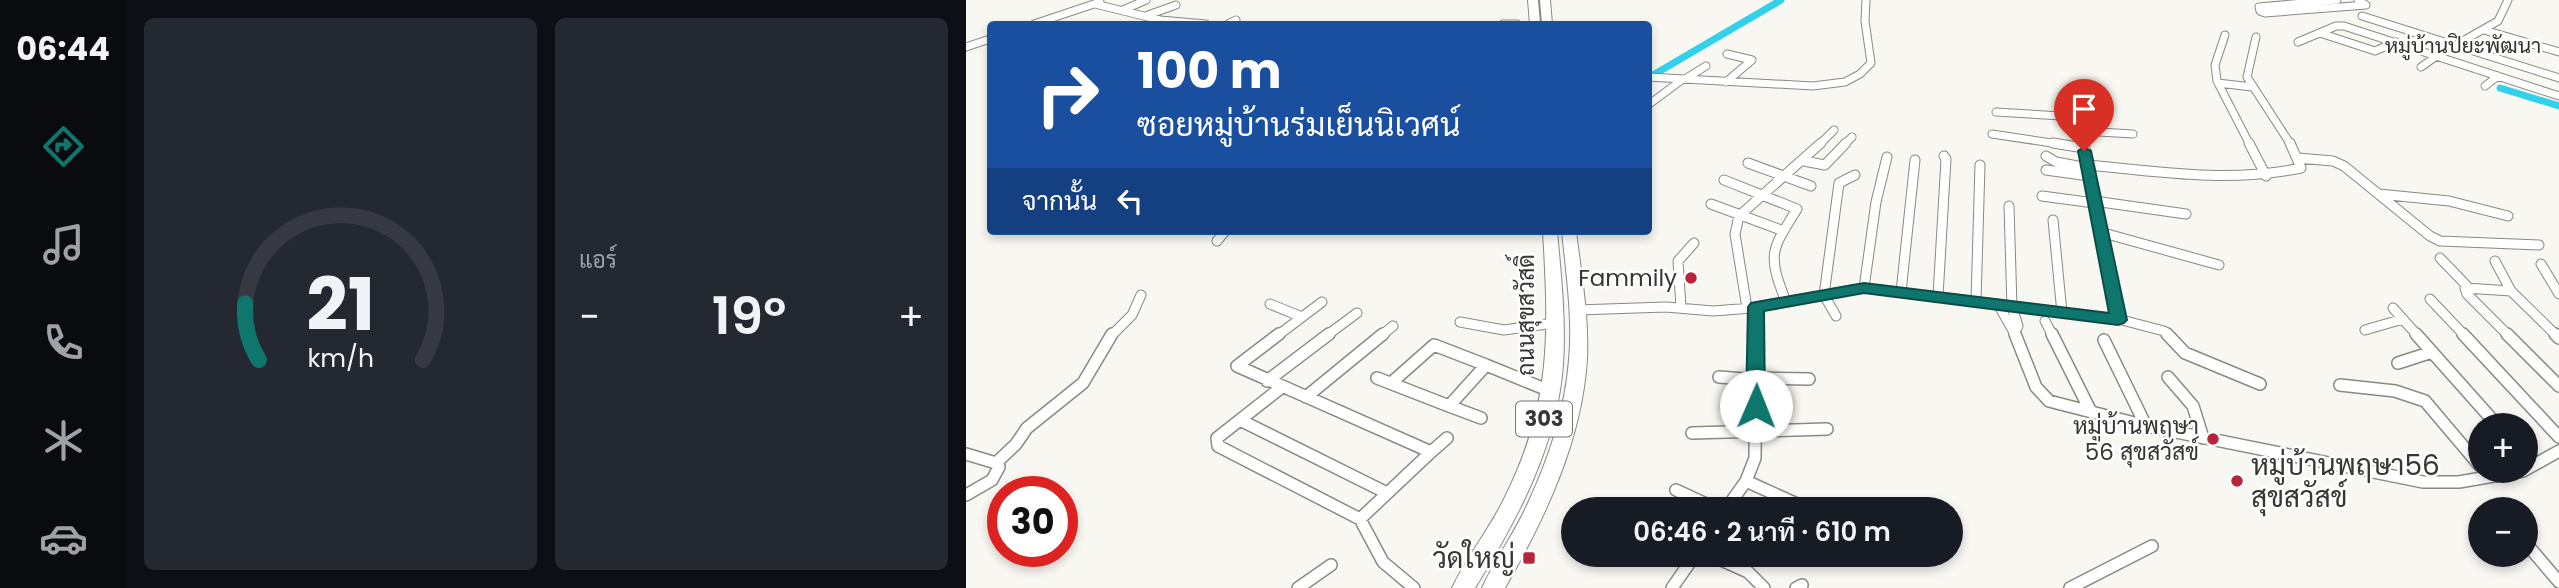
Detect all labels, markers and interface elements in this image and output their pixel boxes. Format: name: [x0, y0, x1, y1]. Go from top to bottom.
text: 06:44: [16, 26, 110, 71]
district label: หมู่บ้านปิยะพัฒนา: [2385, 31, 2541, 61]
text: 100 m: [1137, 37, 1282, 105]
icon: right: [1022, 49, 1113, 140]
pin: [2054, 79, 2114, 151]
icon: arrive: [2065, 90, 2103, 128]
text: ซอยหมู่บ้านร่มเย็นนิเวศน์: [1137, 102, 1460, 147]
icon: directions: [39, 122, 88, 171]
icon: left: [1111, 182, 1149, 220]
text: จากนั้น: [1022, 183, 1097, 219]
icon: music: [39, 220, 88, 269]
text: แอร์: [579, 244, 617, 276]
text: 21: [306, 254, 375, 355]
street label: ถนนสุขสวัสดิ์: [1504, 254, 1542, 376]
place label: Fammily: [1578, 262, 1677, 294]
marker: Fammily: [1683, 270, 1699, 286]
text: 19°: [712, 279, 786, 352]
text: −: [579, 290, 600, 343]
text: +: [898, 290, 924, 343]
icon: phone: [39, 318, 88, 367]
text: km/h: [307, 341, 374, 376]
position arrow: [1719, 369, 1793, 443]
road number: 303: [1516, 402, 1572, 436]
place label: หมู่บ้านพฤษา 56 สุขสวัสข์: [2073, 410, 2199, 468]
map controls: [2468, 413, 2538, 567]
button: +: [2468, 413, 2538, 483]
icon: climate: [39, 416, 88, 465]
marker: หมู่บ้านพฤษา 56 สุขสวัสข์: [2205, 431, 2221, 447]
place label: หมู่บ้านพฤษา56 สุขสวัสข์: [2251, 446, 2440, 517]
marker: หมู่บ้านพฤษา56 สุขสวัสข์: [2229, 473, 2245, 489]
speed limit sign: 30: [987, 476, 1078, 567]
button: −: [2468, 497, 2538, 567]
icon: car: [39, 514, 88, 563]
text: 06:46 · 2 นาที · 610 m: [1633, 514, 1891, 550]
place label: วัดใหญ่: [1432, 539, 1515, 578]
marker: วัดใหญ่: [1521, 550, 1537, 566]

